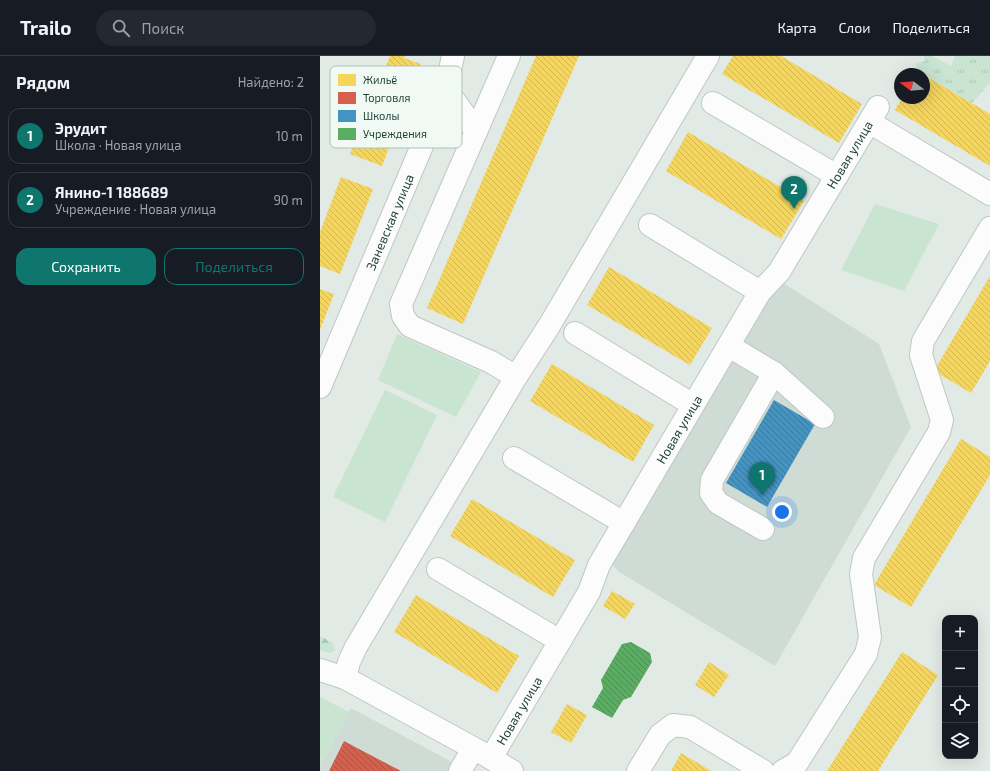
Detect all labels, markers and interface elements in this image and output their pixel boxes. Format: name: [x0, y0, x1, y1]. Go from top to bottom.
search box: [96, 10, 376, 46]
text: Trailo: [20, 16, 72, 39]
icon: search: [110, 17, 132, 39]
text: Поиск: [142, 19, 184, 37]
text: Карта: [777, 19, 816, 36]
text: Слои: [838, 19, 870, 36]
text: Поделиться: [892, 19, 970, 36]
legend: [330, 66, 462, 148]
north arrow: [894, 68, 930, 104]
text: Рядом: [16, 72, 70, 92]
text: Жильё: [363, 73, 397, 86]
text: Найдено: 2: [238, 74, 304, 90]
text: Торговля: [363, 91, 410, 104]
text: Школы: [363, 109, 399, 122]
street label: Новая улица: [823, 118, 876, 192]
text: Эрудит: [55, 119, 107, 137]
text: Учреждения: [363, 127, 427, 140]
text: 1: [27, 128, 33, 144]
text: 10 m: [276, 128, 303, 144]
text: Школа · Новая улица: [55, 137, 181, 153]
street label: Заневская улица: [362, 172, 417, 273]
pin: 2: [781, 176, 807, 209]
text: Янино-1 188689: [55, 183, 168, 201]
text: 2: [26, 192, 34, 208]
text: 90 m: [273, 192, 303, 208]
text: Учреждение · Новая улица: [55, 201, 216, 217]
button: Сохранить: [16, 248, 156, 285]
button: Поделиться: [164, 248, 304, 285]
street label: Новая улица: [653, 392, 705, 467]
pin: 1: [749, 462, 775, 495]
your location: [772, 502, 792, 522]
map controls: [942, 615, 978, 759]
button: +: [942, 615, 978, 651]
button: −: [942, 651, 978, 687]
street label: Новая улица: [493, 673, 545, 748]
button: locate: [942, 687, 978, 723]
button: layers: [942, 723, 978, 759]

